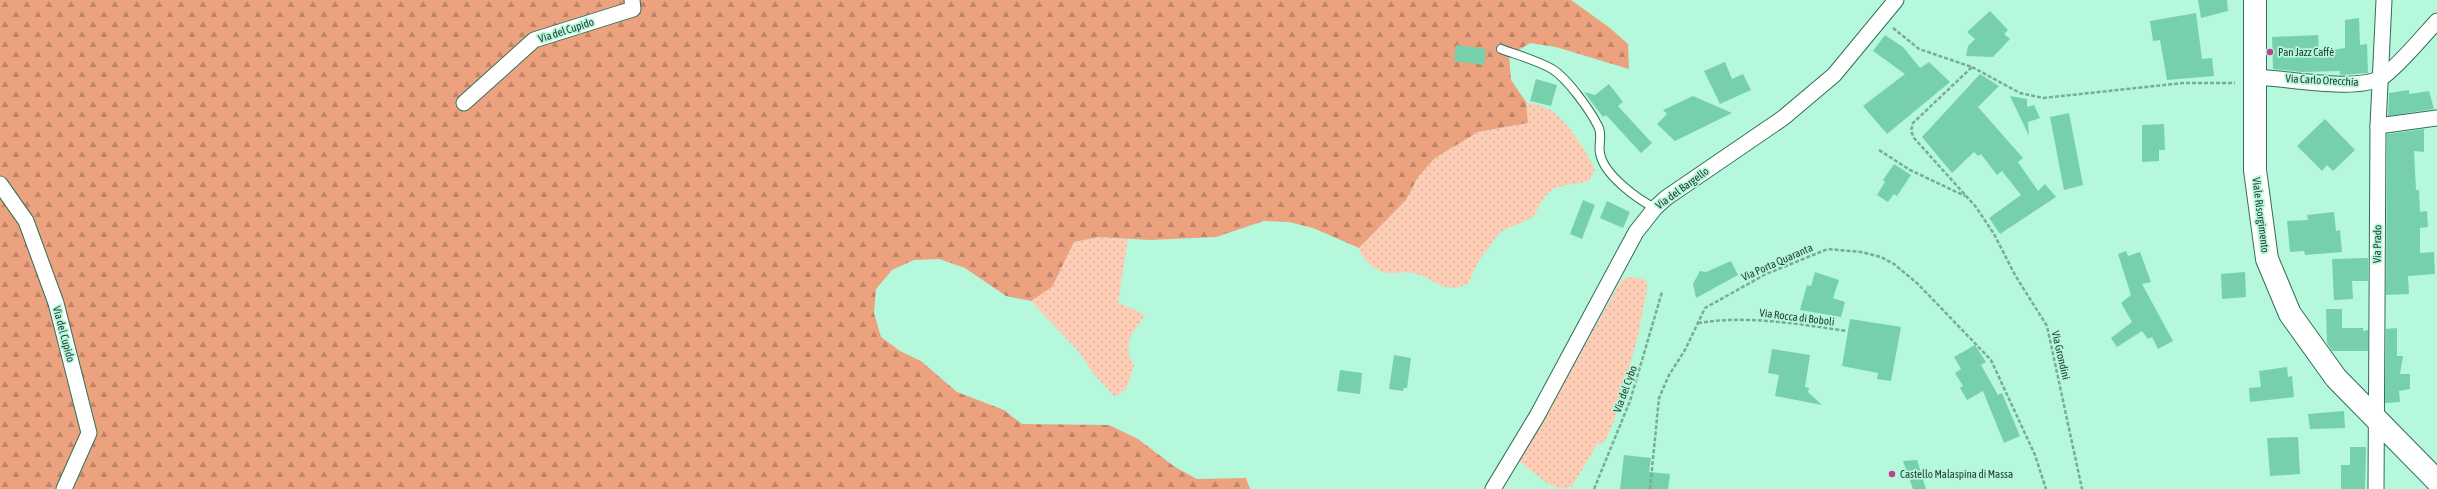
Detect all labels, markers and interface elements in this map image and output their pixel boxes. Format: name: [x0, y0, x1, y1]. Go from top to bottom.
street label: Via del Cupido: [537, 15, 595, 45]
place label: Pan Jazz Caffè: [2278, 46, 2334, 58]
marker: Pan Jazz Caffè: [2265, 47, 2275, 57]
street label: Via Carlo Orecchia: [2285, 72, 2359, 88]
street label: Via del Bargello: [1653, 165, 1711, 211]
street label: Viale Risorgimento: [2250, 177, 2272, 253]
street label: Via Prado: [2371, 225, 2383, 263]
street label: Via Porta Quaranta: [1740, 241, 1814, 283]
street label: Via del Cupido: [51, 305, 77, 363]
street label: Via Rocca di Boboli: [1759, 306, 1835, 328]
street label: Via Grondini: [2050, 329, 2072, 381]
street label: Via del Cybo: [1611, 364, 1639, 414]
place label: Castello Malaspina di Massa: [1900, 468, 2013, 480]
marker: Castello Malaspina di Massa: [1887, 469, 1897, 479]

